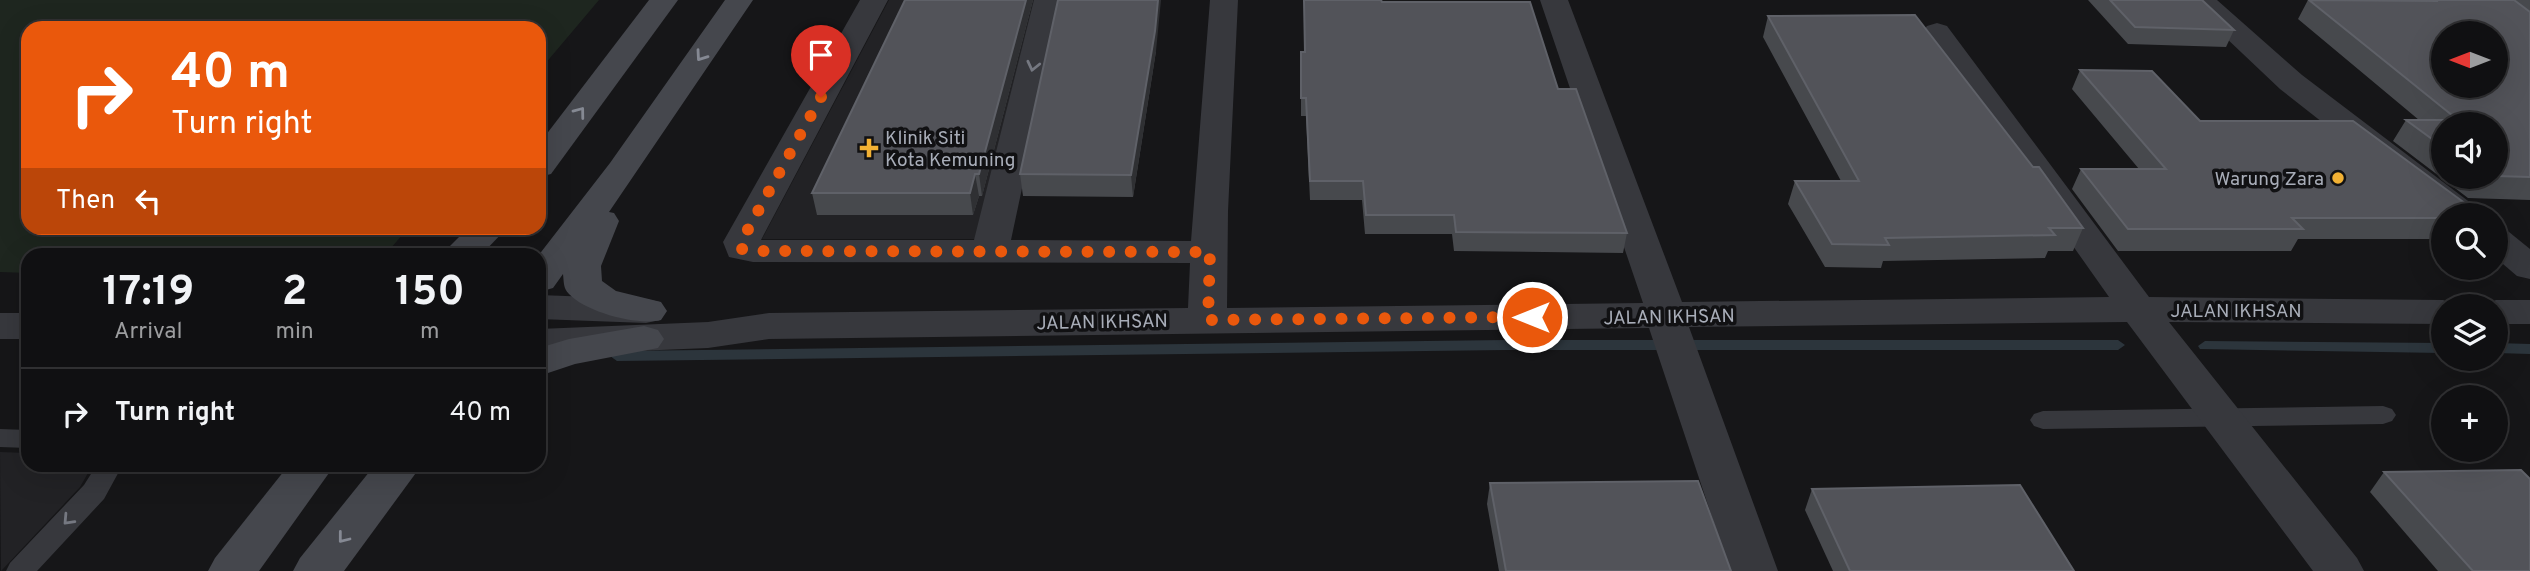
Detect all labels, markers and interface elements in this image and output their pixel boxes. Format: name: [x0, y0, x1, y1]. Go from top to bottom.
north arrow: [2431, 21, 2508, 98]
map controls: [2431, 21, 2508, 462]
pin: [791, 25, 851, 97]
icon: arrive: [802, 36, 840, 74]
text: 40 m: [171, 44, 290, 106]
one-way arrow: [697, 48, 709, 61]
icon: right: [56, 49, 147, 140]
one-way arrow: [1026, 60, 1041, 72]
text: Turn right: [171, 105, 313, 145]
one-way arrow: [572, 107, 584, 120]
button: sound: [2431, 112, 2508, 189]
place label: Klinik Siti Kota Kemuning: [885, 127, 1016, 173]
marker: Klinik Siti Kota Kemuning: [859, 138, 879, 158]
place label: Warung Zara: [2215, 168, 2324, 192]
marker: Warung Zara: [2330, 170, 2346, 186]
icon: left: [129, 182, 167, 220]
text: Then: [56, 185, 115, 218]
button: search: [2431, 203, 2508, 280]
text: 17:19: [102, 267, 194, 320]
text: 2: [282, 267, 307, 320]
text: 150: [395, 267, 465, 320]
position arrow: [1495, 280, 1569, 354]
button: layers: [2431, 294, 2508, 371]
street label: JALAN IKHSAN: [2170, 300, 2302, 324]
street label: JALAN IKHSAN: [1603, 305, 1735, 331]
street label: JALAN IKHSAN: [1036, 310, 1168, 336]
text: Arrival: [114, 318, 182, 347]
text: min: [275, 318, 314, 347]
text: m: [420, 318, 440, 347]
button: +: [2431, 385, 2508, 462]
icon: right: [56, 395, 94, 433]
text: Turn right: [115, 397, 235, 430]
text: 40 m: [450, 397, 511, 430]
one-way arrow: [64, 512, 77, 525]
one-way arrow: [339, 530, 352, 542]

